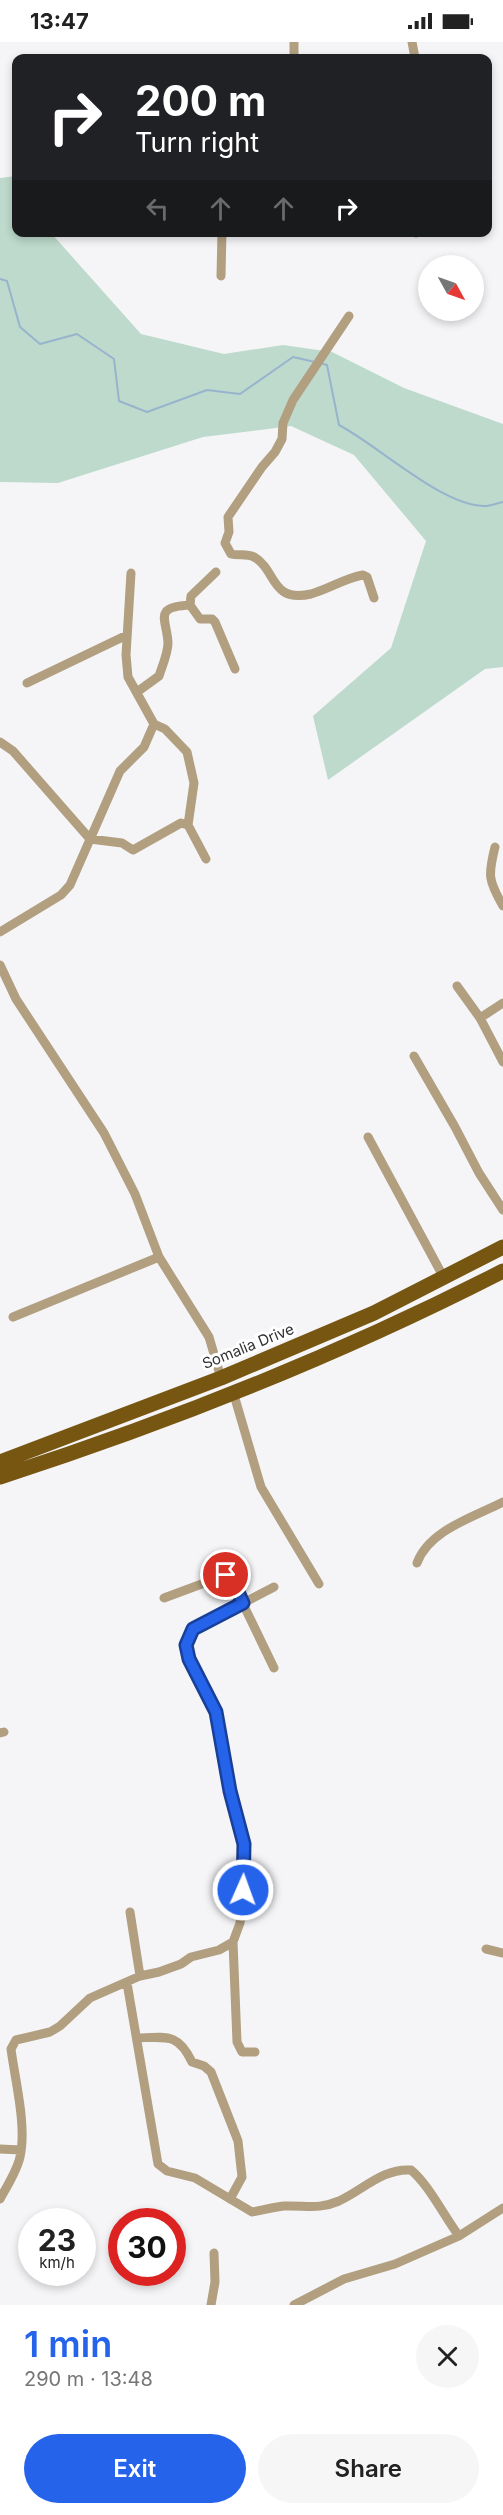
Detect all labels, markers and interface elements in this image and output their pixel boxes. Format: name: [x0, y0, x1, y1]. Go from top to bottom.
text: 13:47: [30, 8, 89, 34]
text: 200 m: [135, 75, 266, 126]
icon: right: [36, 78, 114, 156]
text: Turn right: [135, 126, 259, 159]
icon: left: [141, 192, 174, 225]
icon: ahead: [204, 192, 237, 225]
icon: ahead: [267, 192, 300, 225]
icon: right: [330, 192, 363, 225]
north arrow: [418, 255, 484, 321]
map controls: [418, 255, 484, 321]
street label: Somalia Drive: [199, 1319, 297, 1373]
pin: [200, 1549, 251, 1600]
icon: arrive: [209, 1558, 242, 1591]
position arrow: [211, 1858, 275, 1922]
speed limit sign: 30: [108, 2208, 186, 2286]
text: 23: [38, 2222, 76, 2258]
text: km/h: [39, 2253, 75, 2272]
text: 1 min: [24, 2322, 112, 2366]
button: close: [416, 2325, 479, 2388]
text: 290 m · 13:48: [24, 2367, 153, 2391]
button: Exit: [24, 2434, 246, 2503]
button: Share: [258, 2434, 479, 2503]

